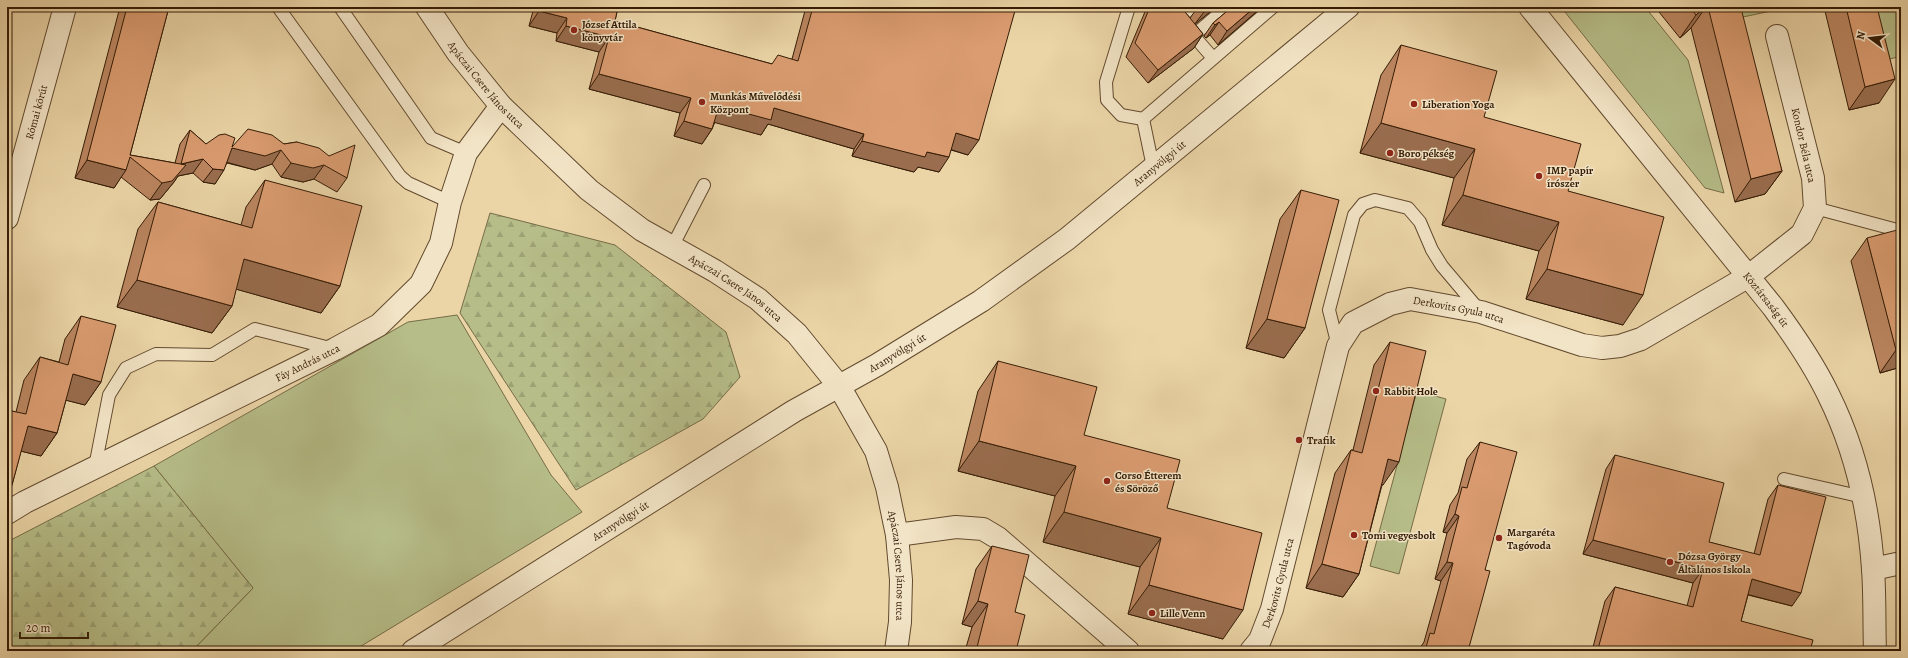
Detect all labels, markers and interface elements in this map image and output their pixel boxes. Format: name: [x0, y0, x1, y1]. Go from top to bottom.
place label: József Attila könyvtár: [582, 17, 637, 45]
north arrow: [1850, 18, 1890, 58]
marker: József Attila könyvtár: [569, 25, 579, 35]
text: N: [1853, 30, 1869, 41]
street label: Apáczai Csere János utca: [444, 38, 528, 133]
street label: Római körút: [22, 83, 51, 141]
place label: Munkás Művelődési Központ: [710, 89, 801, 117]
marker: Munkás Művelődési Központ: [697, 97, 707, 107]
place label: Liberation Yoga: [1422, 97, 1495, 112]
marker: Liberation Yoga: [1409, 99, 1419, 109]
street label: Kondor Béla utca: [1788, 106, 1820, 185]
street label: Aranyvölgyi út: [1129, 137, 1190, 190]
place label: Boro pékség: [1398, 146, 1455, 161]
marker: Boro pékség: [1385, 148, 1395, 158]
place label: IMP papír írószer: [1547, 163, 1594, 191]
marker: IMP papír írószer: [1534, 171, 1544, 181]
street label: Apáczai Csere János utca: [685, 250, 786, 326]
street label: Köztársaság út: [1739, 269, 1792, 331]
street label: Derkovits Gyula utca: [1412, 293, 1507, 327]
street label: Aranyvölgyi út: [865, 329, 929, 377]
street label: Fáy András utca: [273, 340, 344, 385]
place label: Rabbit Hole: [1384, 384, 1438, 399]
marker: Rabbit Hole: [1371, 386, 1381, 396]
place label: Trafik: [1307, 433, 1336, 448]
marker: Trafik: [1294, 435, 1304, 445]
place label: Corso Étterem és Söröző: [1115, 468, 1182, 496]
marker: Corso Étterem és Söröző: [1102, 476, 1112, 486]
street label: Aranyvölgyi út: [588, 497, 652, 545]
street label: Apáczai Csere János utca: [884, 508, 908, 622]
place label: Margaréta Tagóvoda: [1507, 525, 1556, 553]
place label: Tomi vegyesbolt: [1362, 528, 1436, 543]
marker: Tomi vegyesbolt: [1349, 530, 1359, 540]
marker: Margaréta Tagóvoda: [1494, 533, 1504, 543]
street label: Derkovits Gyula utca: [1258, 536, 1298, 631]
place label: Dózsa György Általános Iskola: [1677, 549, 1752, 577]
marker: Dózsa György Általános Iskola: [1665, 557, 1675, 567]
place label: Lille Venn: [1160, 606, 1205, 621]
marker: Lille Venn: [1147, 608, 1157, 618]
scale bar: [20, 614, 88, 640]
text: 20 m: [26, 620, 50, 636]

